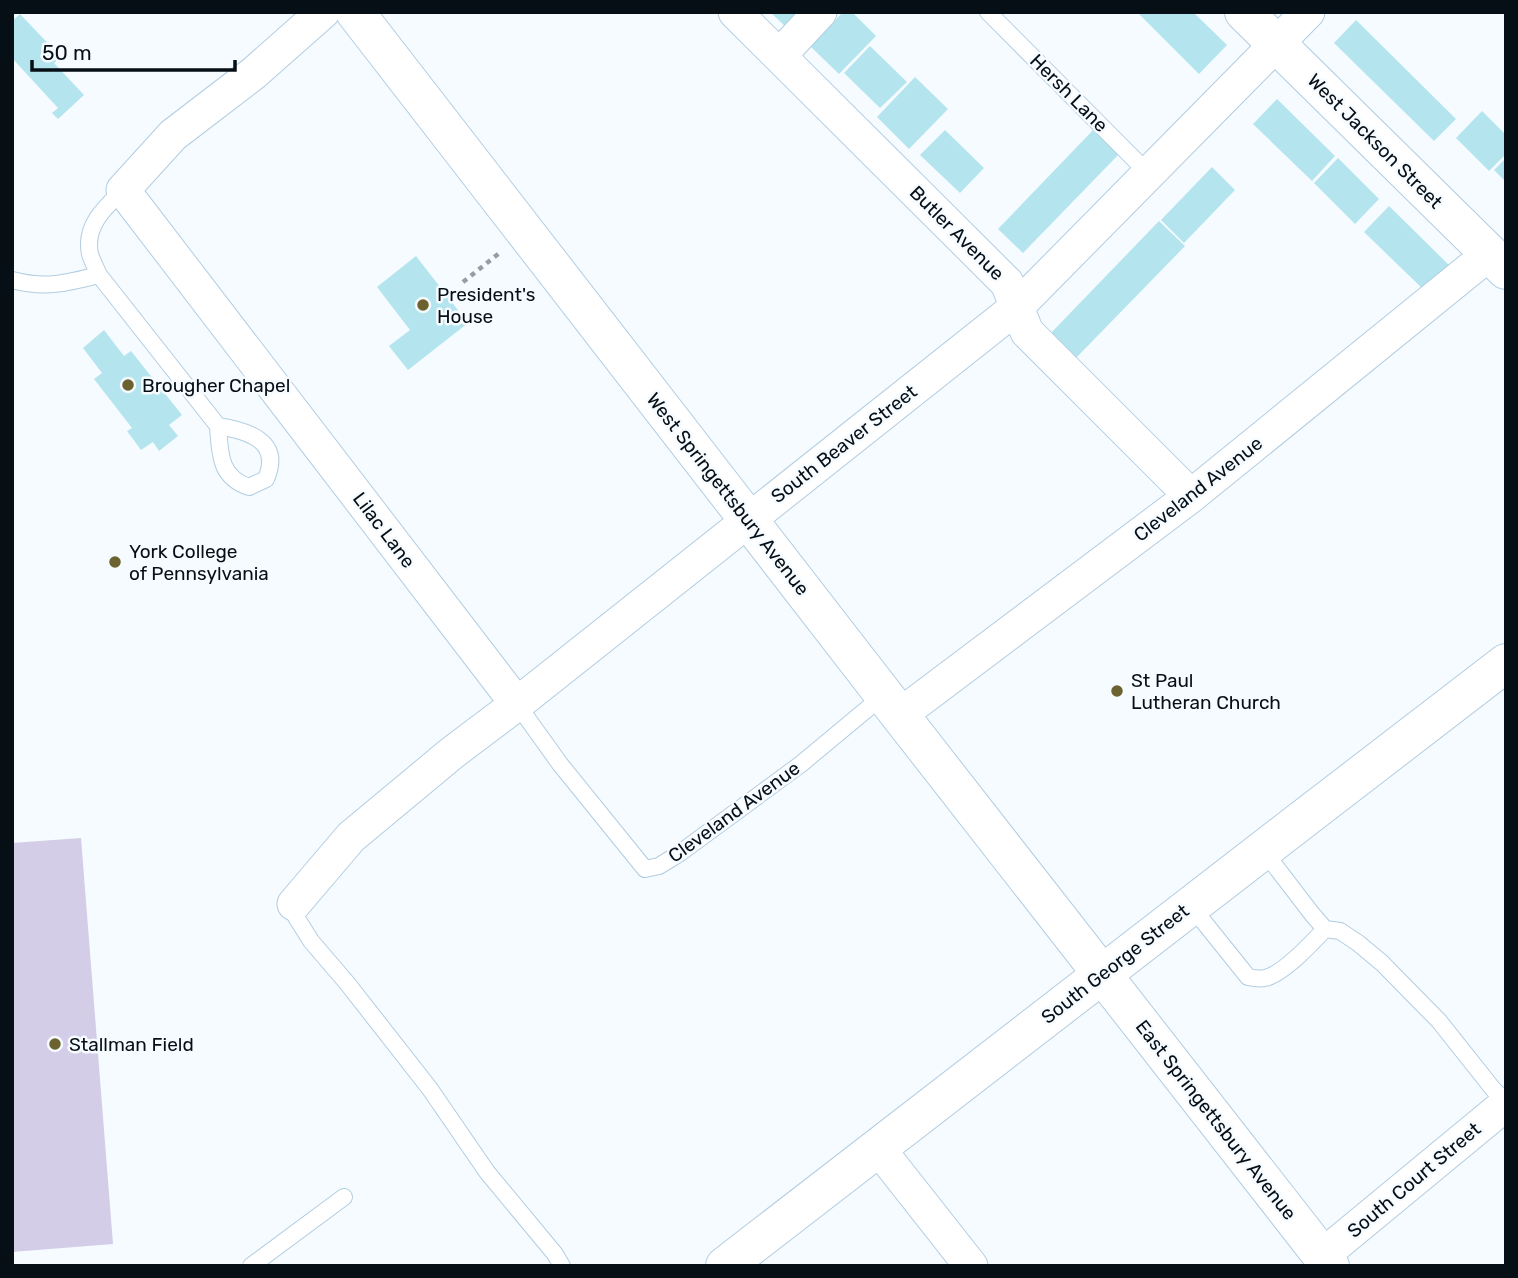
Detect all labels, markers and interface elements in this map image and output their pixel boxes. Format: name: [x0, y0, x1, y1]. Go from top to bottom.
scale bar: [32, 28, 234, 72]
text: 50 m: [42, 40, 92, 65]
street label: Hersh Lane: [1025, 49, 1113, 137]
street label: West Jackson Street: [1303, 69, 1448, 214]
street label: Butler Avenue: [905, 181, 1009, 285]
place label: President's House: [437, 283, 535, 328]
marker: President's House: [415, 297, 431, 313]
place label: Brougher Chapel: [142, 374, 290, 397]
marker: Brougher Chapel: [120, 377, 136, 393]
street label: South Beaver Street: [767, 380, 922, 508]
street label: West Springettsbury Avenue: [642, 388, 814, 600]
street label: Cleveland Avenue: [1129, 432, 1267, 546]
street label: Lilac Lane: [348, 488, 420, 572]
place label: York College of Pennsylvania: [129, 540, 269, 585]
marker: York College of Pennsylvania: [107, 554, 123, 570]
place label: St Paul Lutheran Church: [1131, 669, 1281, 714]
marker: St Paul Lutheran Church: [1109, 683, 1125, 699]
street label: Cleveland Avenue: [664, 757, 804, 867]
street label: South George Street: [1037, 899, 1194, 1029]
street label: East Springettsbury Avenue: [1131, 1015, 1301, 1225]
place label: Stallman Field: [69, 1033, 194, 1056]
marker: Stallman Field: [47, 1036, 63, 1052]
street label: South Court Street: [1343, 1117, 1486, 1243]

